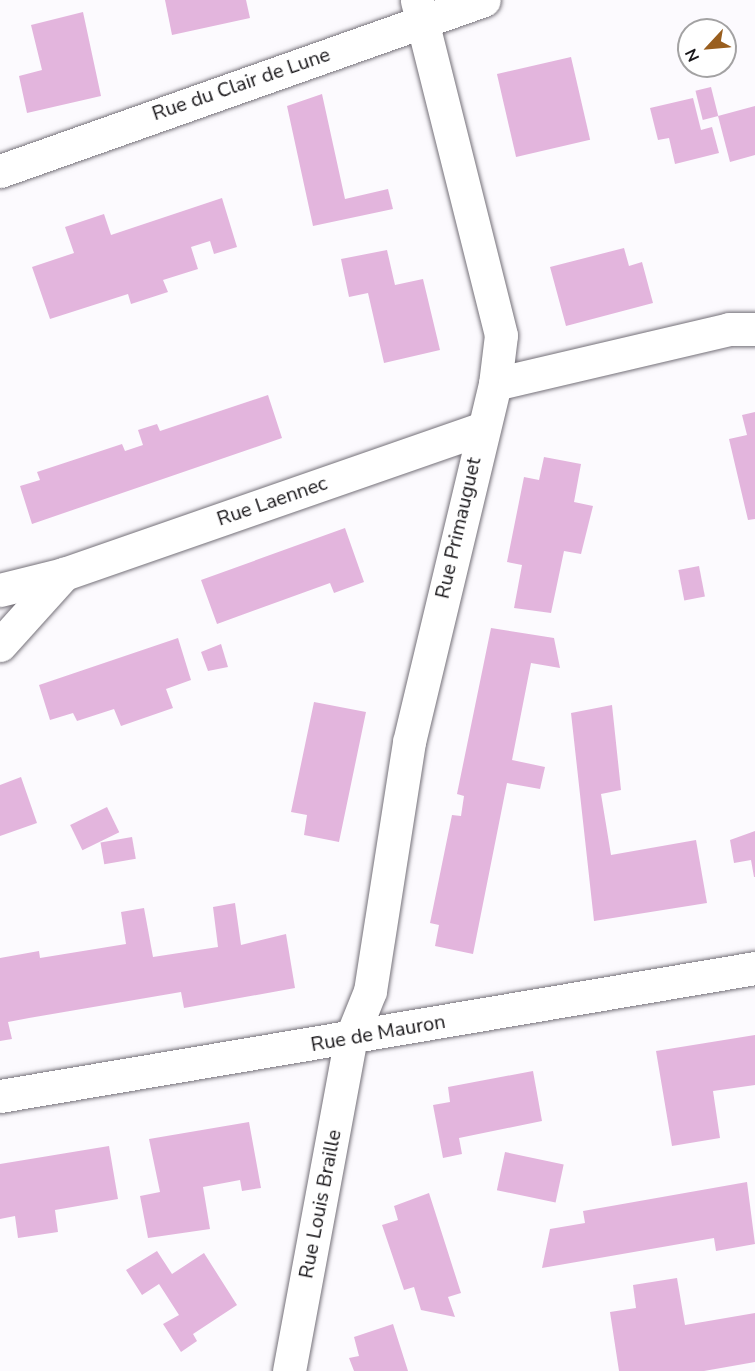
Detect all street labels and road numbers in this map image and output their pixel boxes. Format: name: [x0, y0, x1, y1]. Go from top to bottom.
street label: Rue du Clair de Lune: [149, 42, 333, 126]
street label: Rue Primauguet: [430, 455, 486, 601]
street label: Rue Laennec: [214, 471, 330, 531]
street label: Rue de Mauron: [309, 1009, 447, 1057]
street label: Rue Louis Braille: [294, 1128, 346, 1280]

